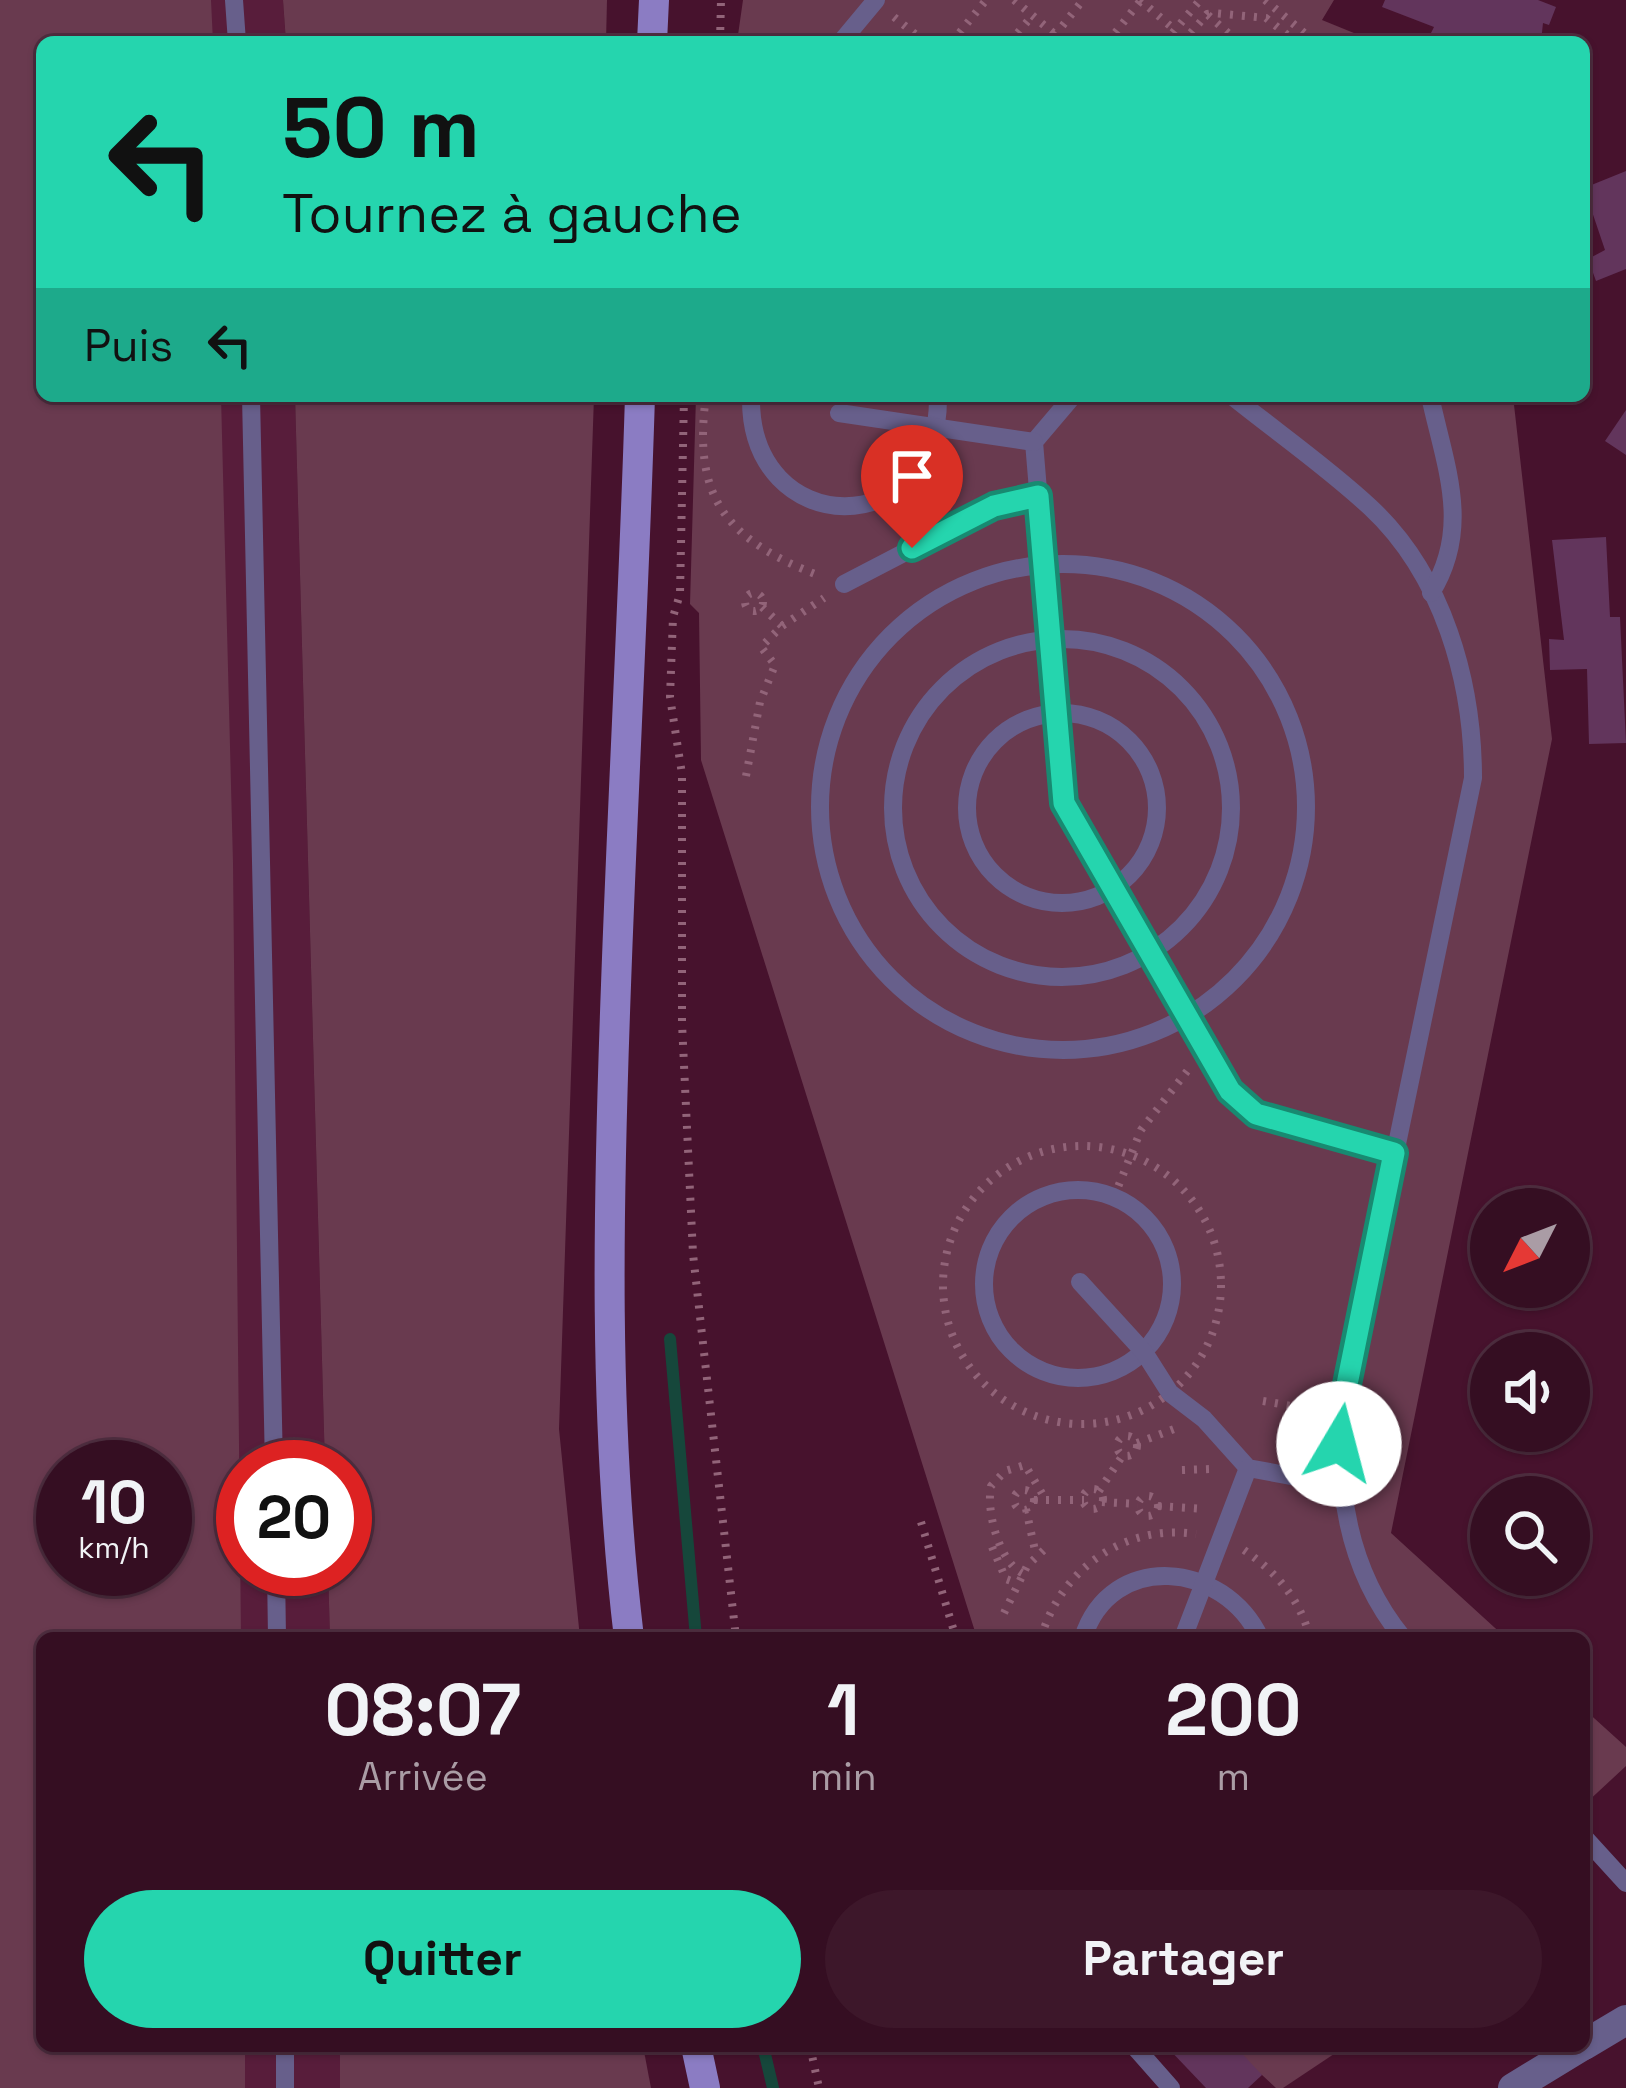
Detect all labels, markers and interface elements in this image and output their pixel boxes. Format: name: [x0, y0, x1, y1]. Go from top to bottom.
text: 50 m: [282, 74, 480, 182]
icon: left: [84, 84, 240, 240]
text: Tournez à gauche: [282, 179, 742, 248]
icon: left: [197, 312, 263, 378]
text: Puis: [84, 317, 173, 374]
pin: [861, 425, 963, 548]
icon: arrive: [879, 443, 945, 509]
north arrow: [1470, 1188, 1590, 1308]
map controls: [1470, 1188, 1590, 1596]
button: sound: [1470, 1332, 1590, 1452]
position arrow: [1276, 1381, 1402, 1507]
speed limit sign: 20: [216, 1440, 372, 1596]
text: 10: [81, 1464, 147, 1541]
button: search: [1470, 1476, 1590, 1596]
text: km/h: [78, 1528, 150, 1567]
text: 08:07: [325, 1664, 521, 1756]
text: 1: [827, 1664, 859, 1756]
text: 200: [1165, 1664, 1301, 1756]
text: Arrivée: [358, 1752, 488, 1801]
text: min: [810, 1752, 877, 1801]
text: m: [1217, 1752, 1250, 1801]
button: Quitter: [84, 1890, 801, 2028]
button: Partager: [825, 1890, 1542, 2028]

